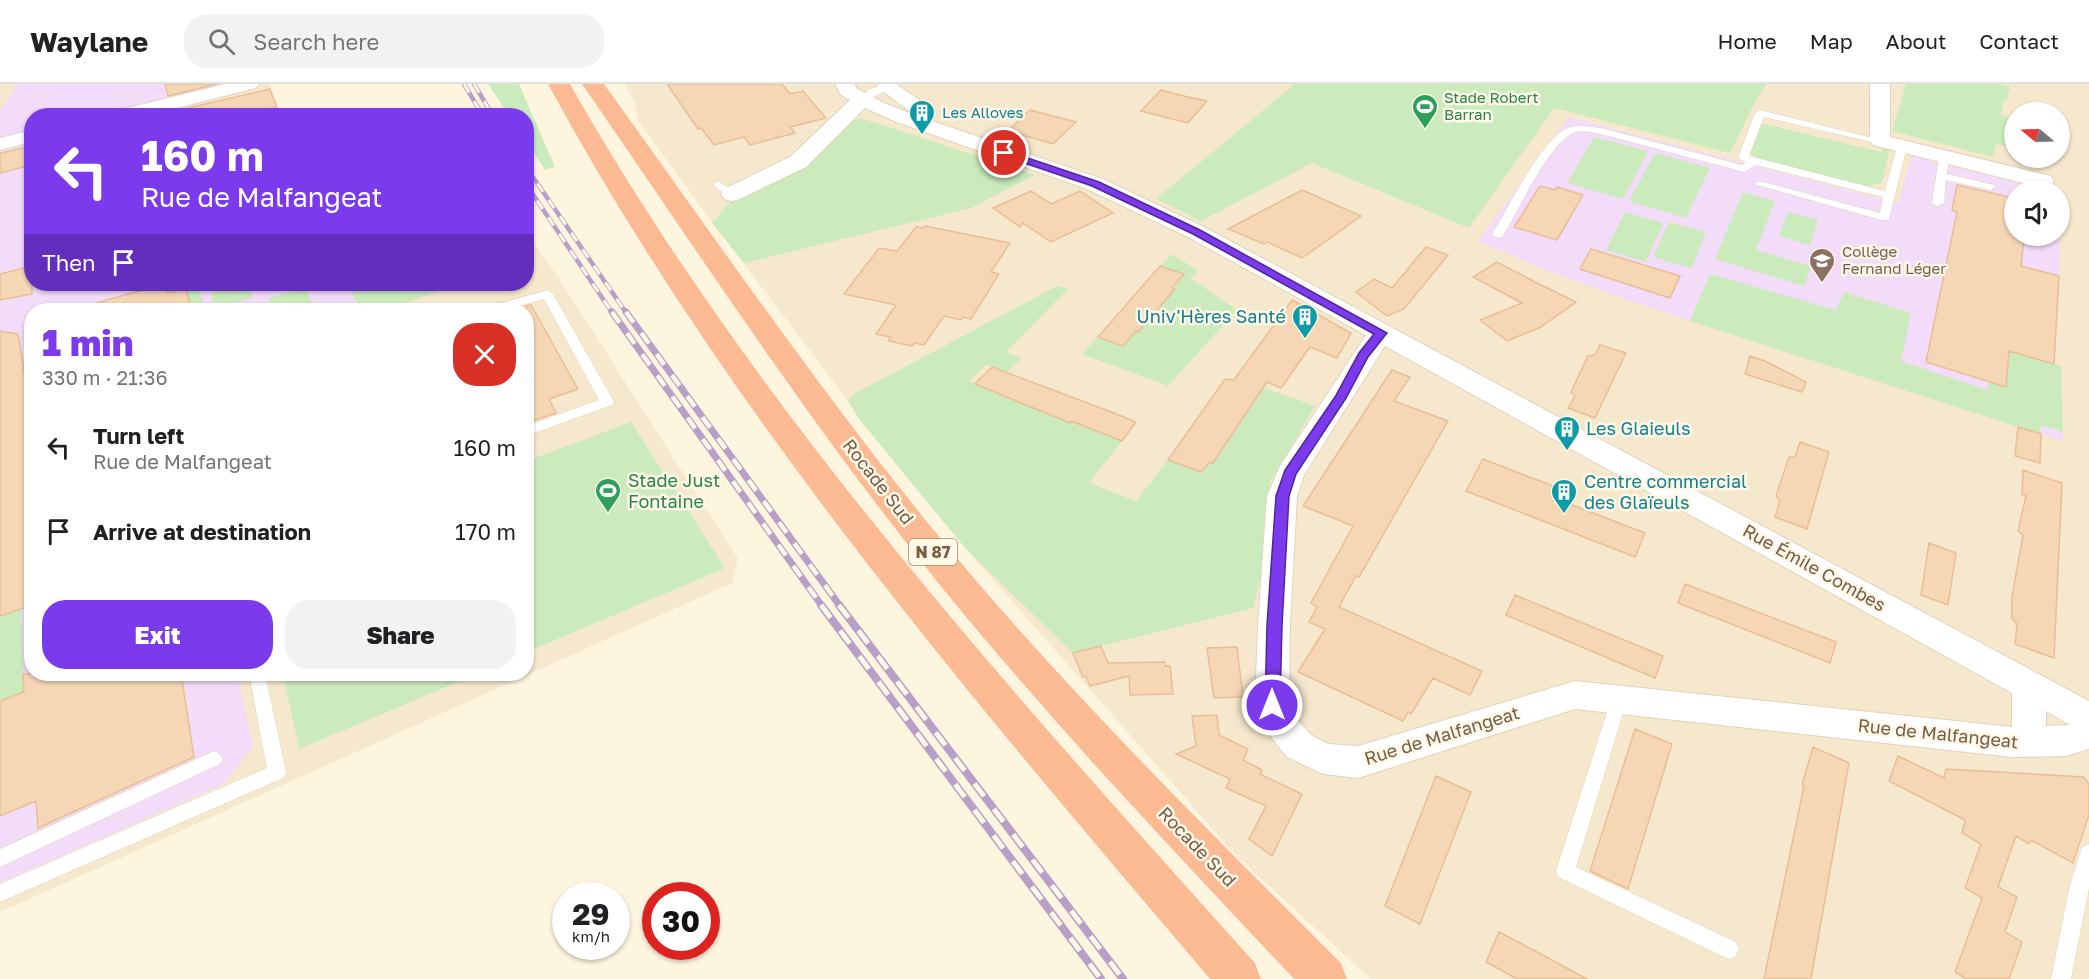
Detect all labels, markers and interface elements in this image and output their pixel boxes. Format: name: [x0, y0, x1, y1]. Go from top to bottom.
search box: [184, 14, 604, 68]
text: Waylane: [30, 25, 148, 58]
icon: search: [205, 25, 238, 58]
text: Search here: [253, 28, 379, 55]
text: Home: [1717, 28, 1777, 54]
text: Map: [1810, 28, 1853, 54]
text: About: [1886, 28, 1946, 54]
text: Contact: [1979, 28, 2059, 54]
place label: Stade Robert Barran: [1444, 88, 1539, 123]
sports icon: Stade Robert Barran: [1410, 92, 1440, 130]
building icon: Les Alloves: [907, 98, 937, 136]
north arrow: [2004, 102, 2070, 168]
map controls: [2004, 102, 2070, 246]
place label: Les Alloves: [942, 103, 1024, 121]
pin: [978, 127, 1029, 178]
text: 160 m: [141, 130, 264, 180]
icon: left: [42, 132, 120, 210]
icon: arrive: [987, 136, 1020, 169]
button: sound: [2004, 180, 2070, 246]
text: Rue de Malfangeat: [141, 181, 382, 213]
place label: Collège Fernand Léger: [1842, 242, 1946, 277]
icon: arrive: [107, 246, 140, 279]
school or university icon: Collège Fernand Léger: [1807, 246, 1837, 284]
text: Then: [42, 249, 95, 276]
building icon: Univ'Hères Santé: [1290, 302, 1320, 340]
place label: Univ'Hères Santé: [1137, 305, 1286, 327]
text: 1 min: [42, 321, 133, 364]
button: close: [453, 323, 516, 386]
text: 330 m · 21:36: [42, 365, 168, 389]
building icon: Les Glaieuls: [1552, 414, 1582, 452]
place label: Les Glaieuls: [1586, 417, 1691, 439]
text: Turn left: [93, 422, 184, 449]
icon: left: [42, 431, 75, 464]
text: 160 m: [453, 434, 516, 461]
street label: Rocade Sud: [839, 434, 919, 528]
text: Rue de Malfangeat: [93, 449, 272, 473]
place label: Stade Just Fontaine: [628, 469, 720, 512]
place label: Centre commercial des Glaïeuls: [1584, 470, 1747, 513]
sports icon: Stade Just Fontaine: [593, 476, 623, 514]
building icon: Centre commercial des Glaïeuls: [1549, 477, 1579, 515]
icon: arrive: [42, 515, 75, 548]
text: Arrive at destination: [93, 518, 311, 545]
text: 170 m: [455, 518, 516, 545]
street label: Rue Émile Combes: [1739, 519, 1890, 616]
road number: N 87: [909, 539, 957, 565]
button: Exit: [42, 600, 273, 669]
button: Share: [285, 600, 516, 669]
position arrow: [1240, 673, 1304, 737]
street label: Rue de Malfangeat: [1362, 701, 1522, 769]
street label: Rue de Malfangeat: [1857, 714, 2019, 752]
street label: Rocade Sud: [1154, 802, 1241, 891]
speed limit sign: 30: [642, 882, 720, 960]
text: 29: [572, 896, 610, 932]
text: km/h: [572, 927, 610, 945]

